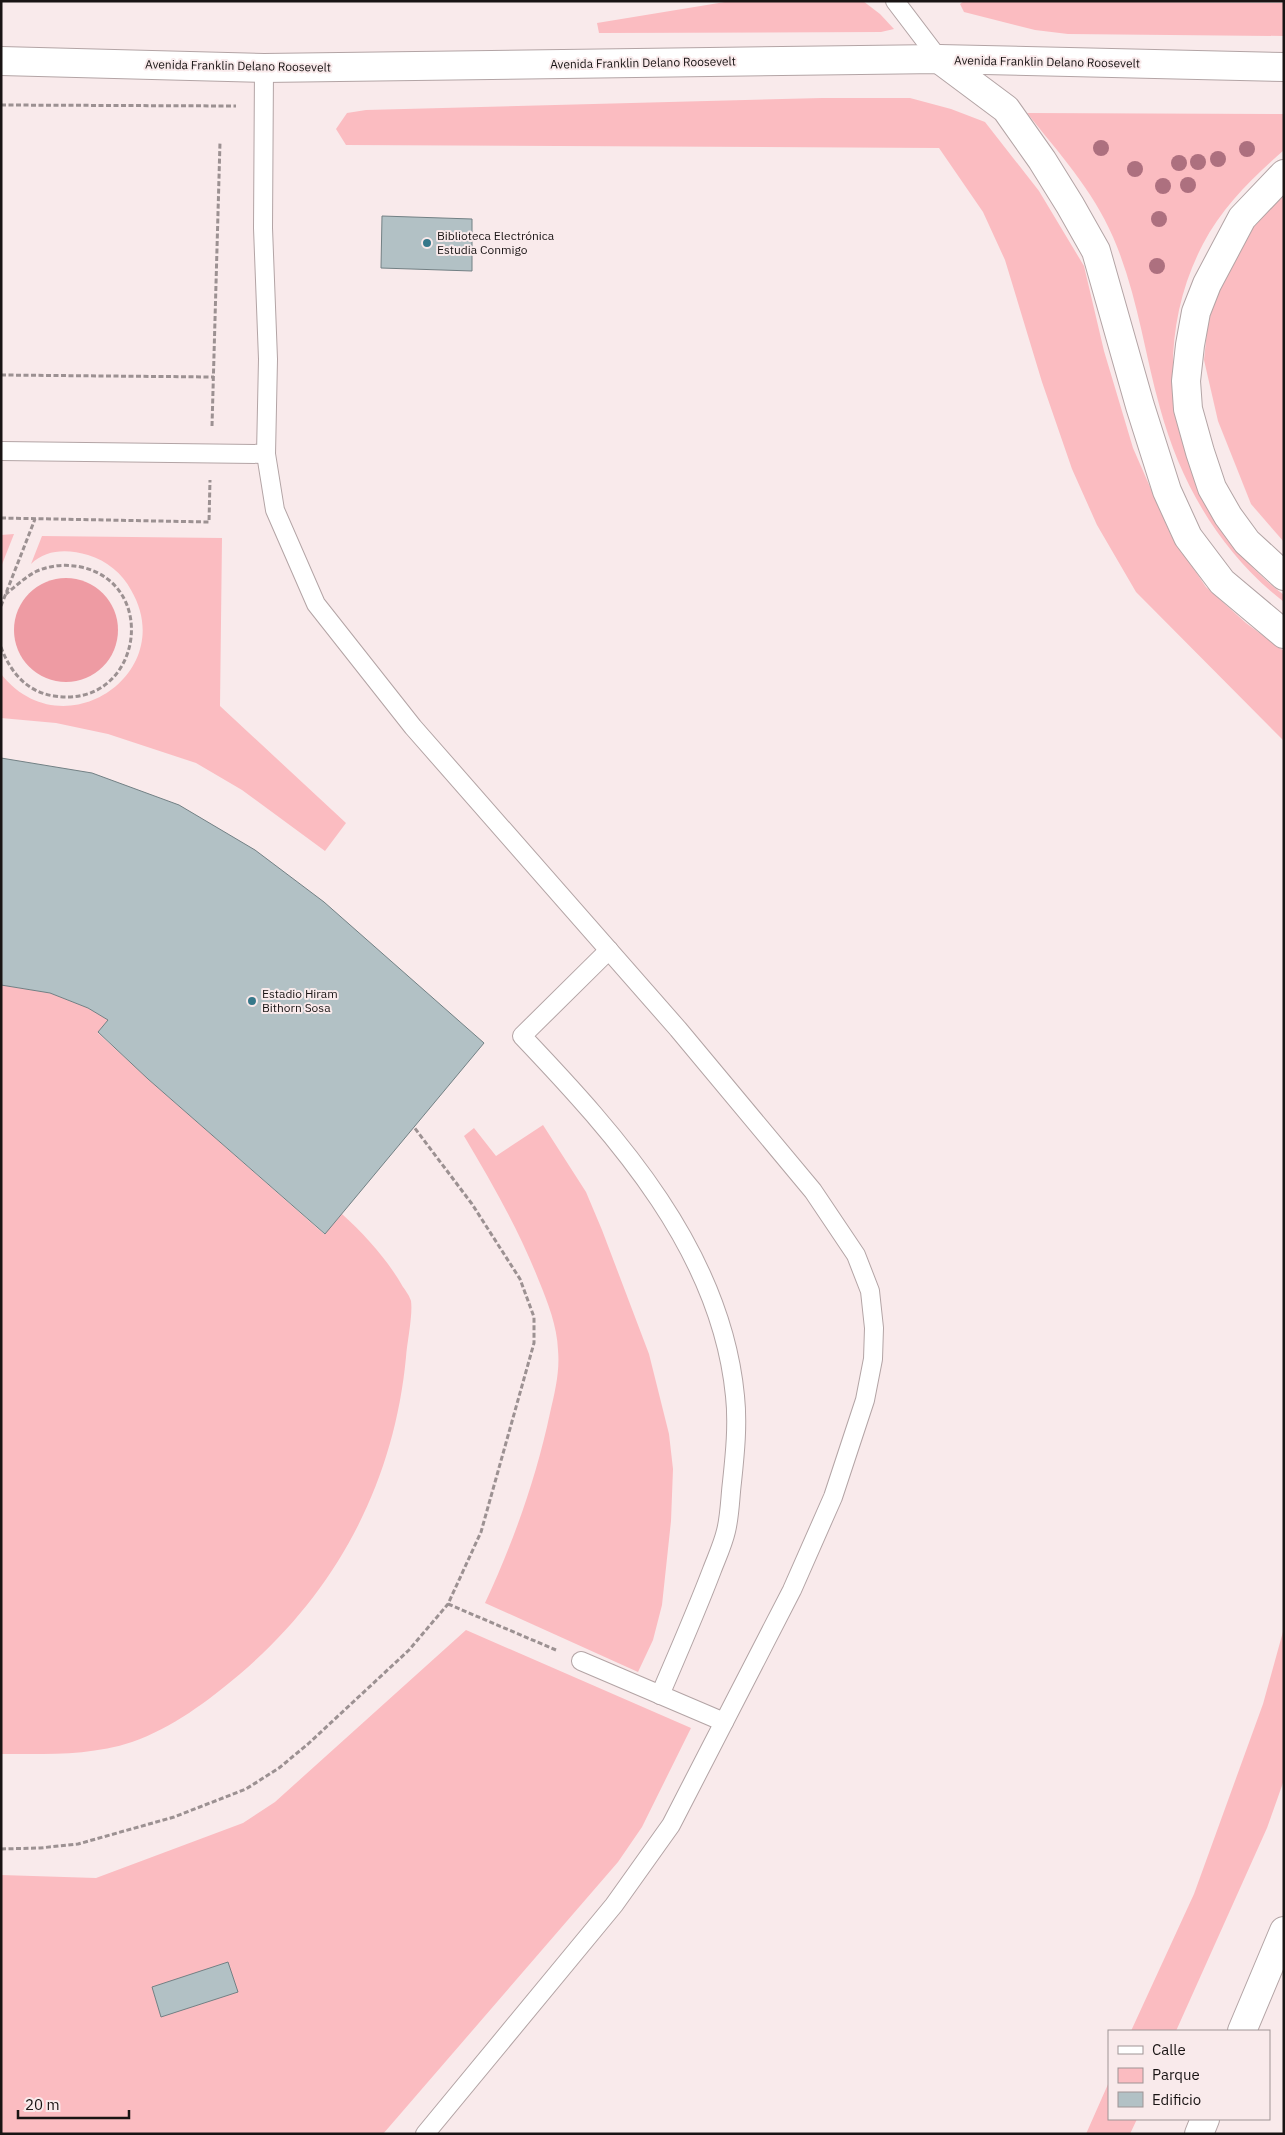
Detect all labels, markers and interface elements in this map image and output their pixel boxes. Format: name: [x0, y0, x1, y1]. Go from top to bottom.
street label: Avenida Franklin Delano Roosevelt: [954, 52, 1140, 71]
street label: Avenida Franklin Delano Roosevelt: [550, 53, 736, 72]
street label: Avenida Franklin Delano Roosevelt: [145, 56, 331, 75]
place label: Biblioteca Electrónica Estudia Conmigo: [437, 228, 555, 257]
marker: Biblioteca Electrónica Estudia Conmigo: [421, 237, 433, 249]
place label: Estadio Hiram Bithorn Sosa: [262, 986, 338, 1015]
marker: Estadio Hiram Bithorn Sosa: [246, 995, 258, 1007]
legend: [1108, 2030, 1270, 2120]
text: Calle: [1152, 2040, 1186, 2059]
text: Parque: [1152, 2065, 1200, 2084]
scale bar: [18, 2088, 129, 2120]
text: Edificio: [1152, 2090, 1201, 2109]
text: 20 m: [25, 2095, 60, 2114]

